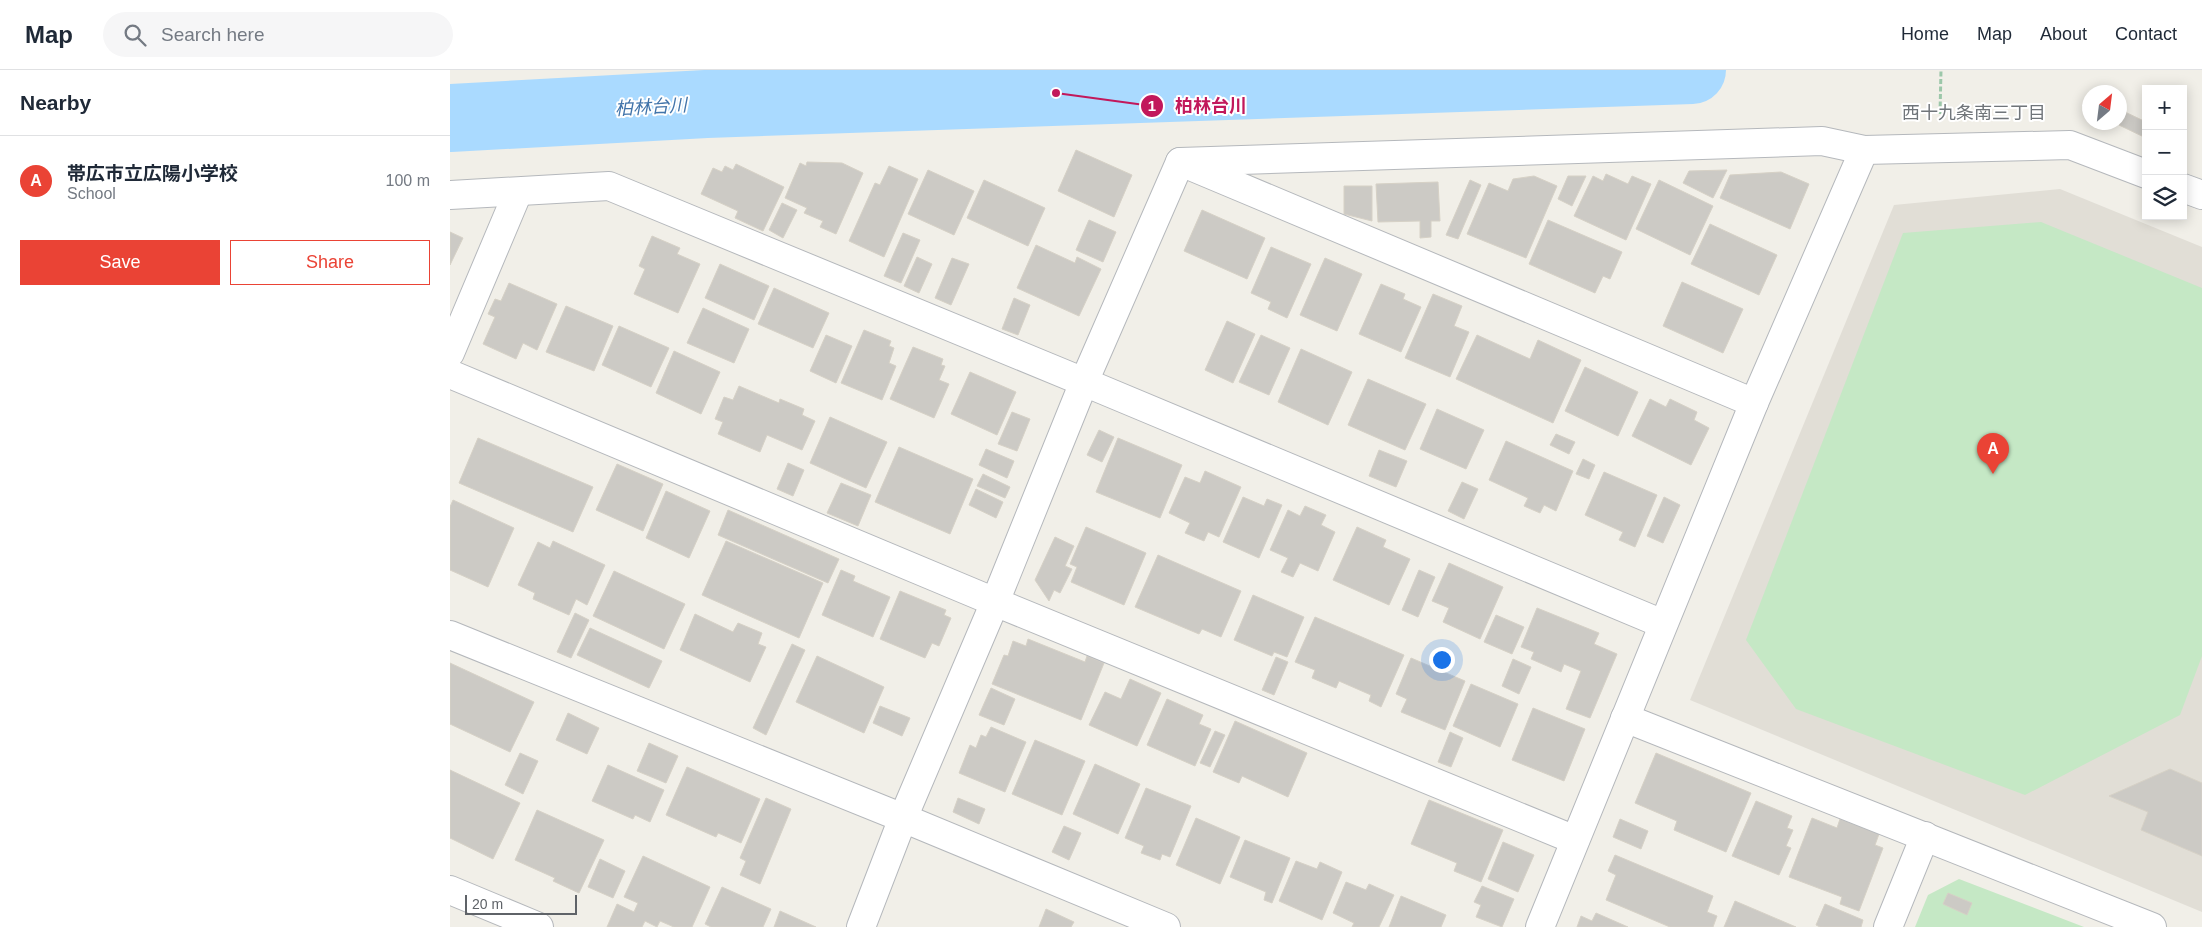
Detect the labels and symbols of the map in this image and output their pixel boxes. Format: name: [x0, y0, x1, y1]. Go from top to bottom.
north arrow: [2082, 85, 2127, 130]
callout: 柏林台川: [1140, 89, 1257, 122]
water label: 柏林台川: [615, 95, 689, 119]
text: 柏林台川: [1175, 96, 1247, 116]
text: 1: [1148, 97, 1156, 114]
district label: 西十九条南三丁目: [1902, 103, 2046, 123]
pin: A: [1977, 433, 2009, 474]
your location: [1429, 647, 1455, 673]
scale bar: [465, 892, 578, 915]

